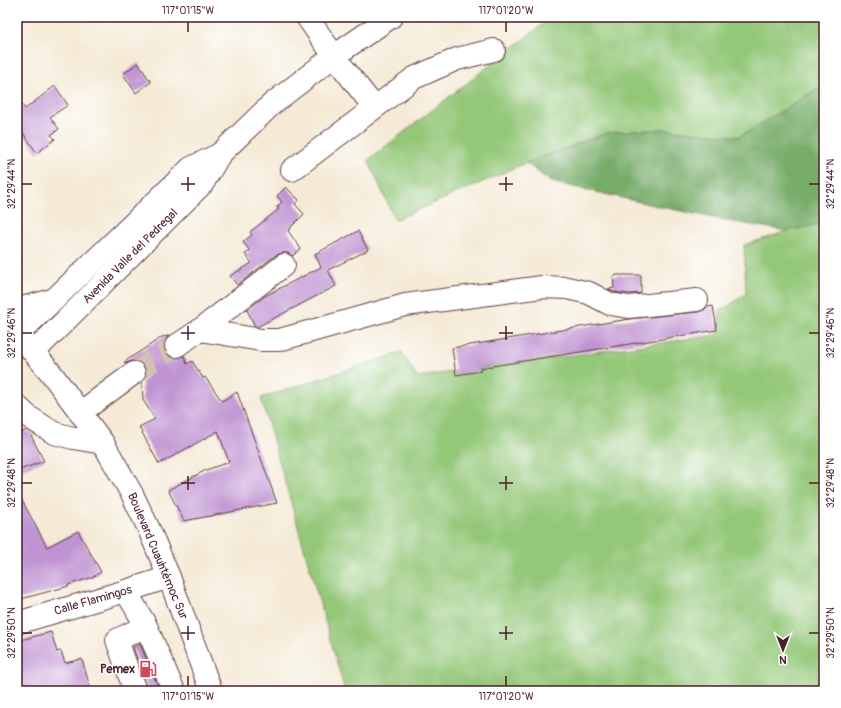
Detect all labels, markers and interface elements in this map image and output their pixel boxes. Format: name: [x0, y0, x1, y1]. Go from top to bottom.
text: 117°01'15"W: [162, 5, 215, 17]
text: 117°01'20"W: [478, 5, 534, 17]
text: 32°29'44"N: [6, 158, 18, 209]
text: 32°29'44"N: [825, 158, 837, 209]
street label: Avenida Valle del Pedregal: [80, 206, 181, 307]
text: 32°29'46"N: [6, 307, 18, 358]
text: 32°29'46"N: [825, 307, 837, 358]
text: 32°29'48"N: [6, 458, 18, 508]
text: 32°29'48"N: [825, 458, 837, 508]
street label: Boulevard Cuauhtémoc Sur: [124, 491, 191, 623]
street label: Calle Flamingos: [53, 582, 134, 619]
text: 32°29'50"N: [6, 607, 18, 659]
text: 32°29'50"N: [825, 607, 837, 659]
north arrow: [763, 630, 803, 670]
text: N: [779, 653, 787, 666]
fuel station icon: Pemex: [138, 659, 158, 679]
place label: Pemex: [100, 662, 135, 677]
text: 117°01'15"W: [162, 691, 215, 703]
text: 117°01'20"W: [478, 691, 534, 703]

